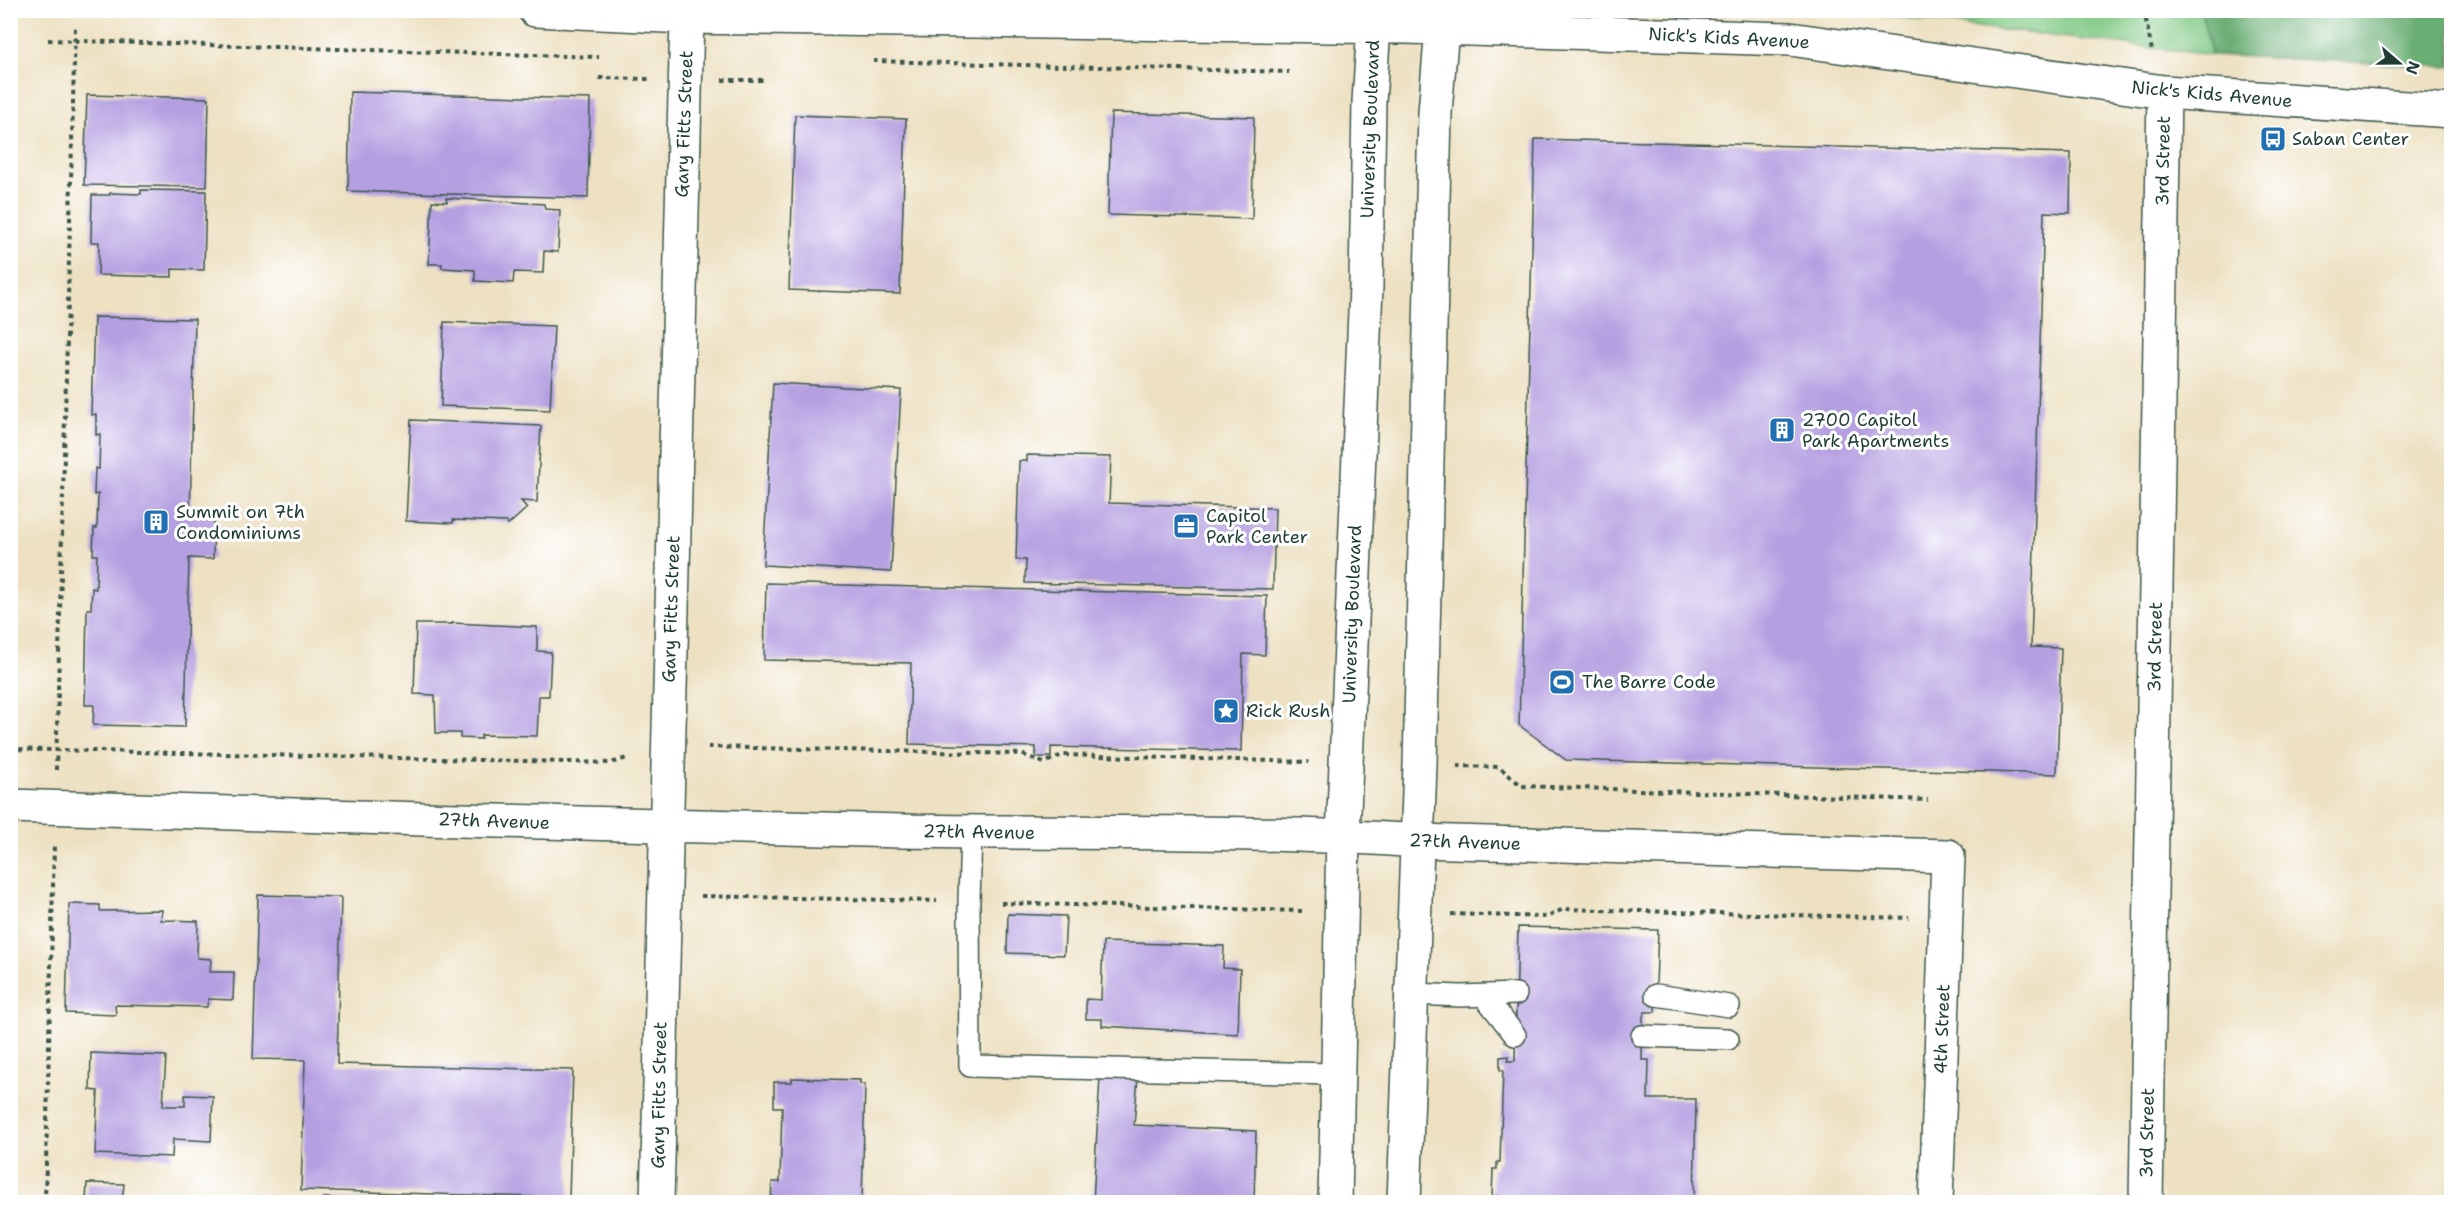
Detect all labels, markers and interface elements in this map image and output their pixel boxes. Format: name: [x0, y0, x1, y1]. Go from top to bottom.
street label: Nick's Kids Avenue: [1648, 22, 1810, 54]
north arrow: [2369, 33, 2429, 93]
street label: University Boulevard: [1355, 39, 1385, 219]
street label: Gary Fitts Street: [669, 50, 699, 198]
text: N: [2401, 58, 2425, 78]
street label: Nick's Kids Avenue: [2130, 75, 2294, 113]
street label: 3rd Street: [2150, 115, 2176, 206]
bus stop icon: Saban Center: [2258, 124, 2288, 154]
place label: Saban Center: [2292, 127, 2409, 151]
place label: 2700 Capitol Park Apartments: [1802, 408, 1950, 453]
building icon: 2700 Capitol Park Apartments: [1767, 415, 1797, 445]
place label: Summit on 7th Condominiums: [176, 500, 305, 545]
place label: Capitol Park Center: [1206, 504, 1308, 549]
building icon: Summit on 7th Condominiums: [141, 507, 171, 537]
office icon: Capitol Park Center: [1171, 511, 1201, 541]
street label: University Boulevard: [1337, 524, 1367, 704]
street label: Gary Fitts Street: [656, 535, 686, 683]
street label: 3rd Street: [2142, 601, 2168, 692]
sports icon: The Barre Code: [1547, 667, 1577, 697]
place label: The Barre Code: [1582, 670, 1716, 694]
place icon: Rick Rush: [1211, 696, 1241, 726]
place label: Rick Rush: [1246, 699, 1331, 723]
street label: 27th Avenue: [438, 807, 550, 835]
street label: 27th Avenue: [923, 819, 1035, 845]
street label: 27th Avenue: [1409, 828, 1521, 856]
street label: 4th Street: [1928, 983, 1956, 1075]
street label: Gary Fitts Street: [646, 1021, 672, 1169]
street label: 3rd Street: [2134, 1087, 2160, 1178]

